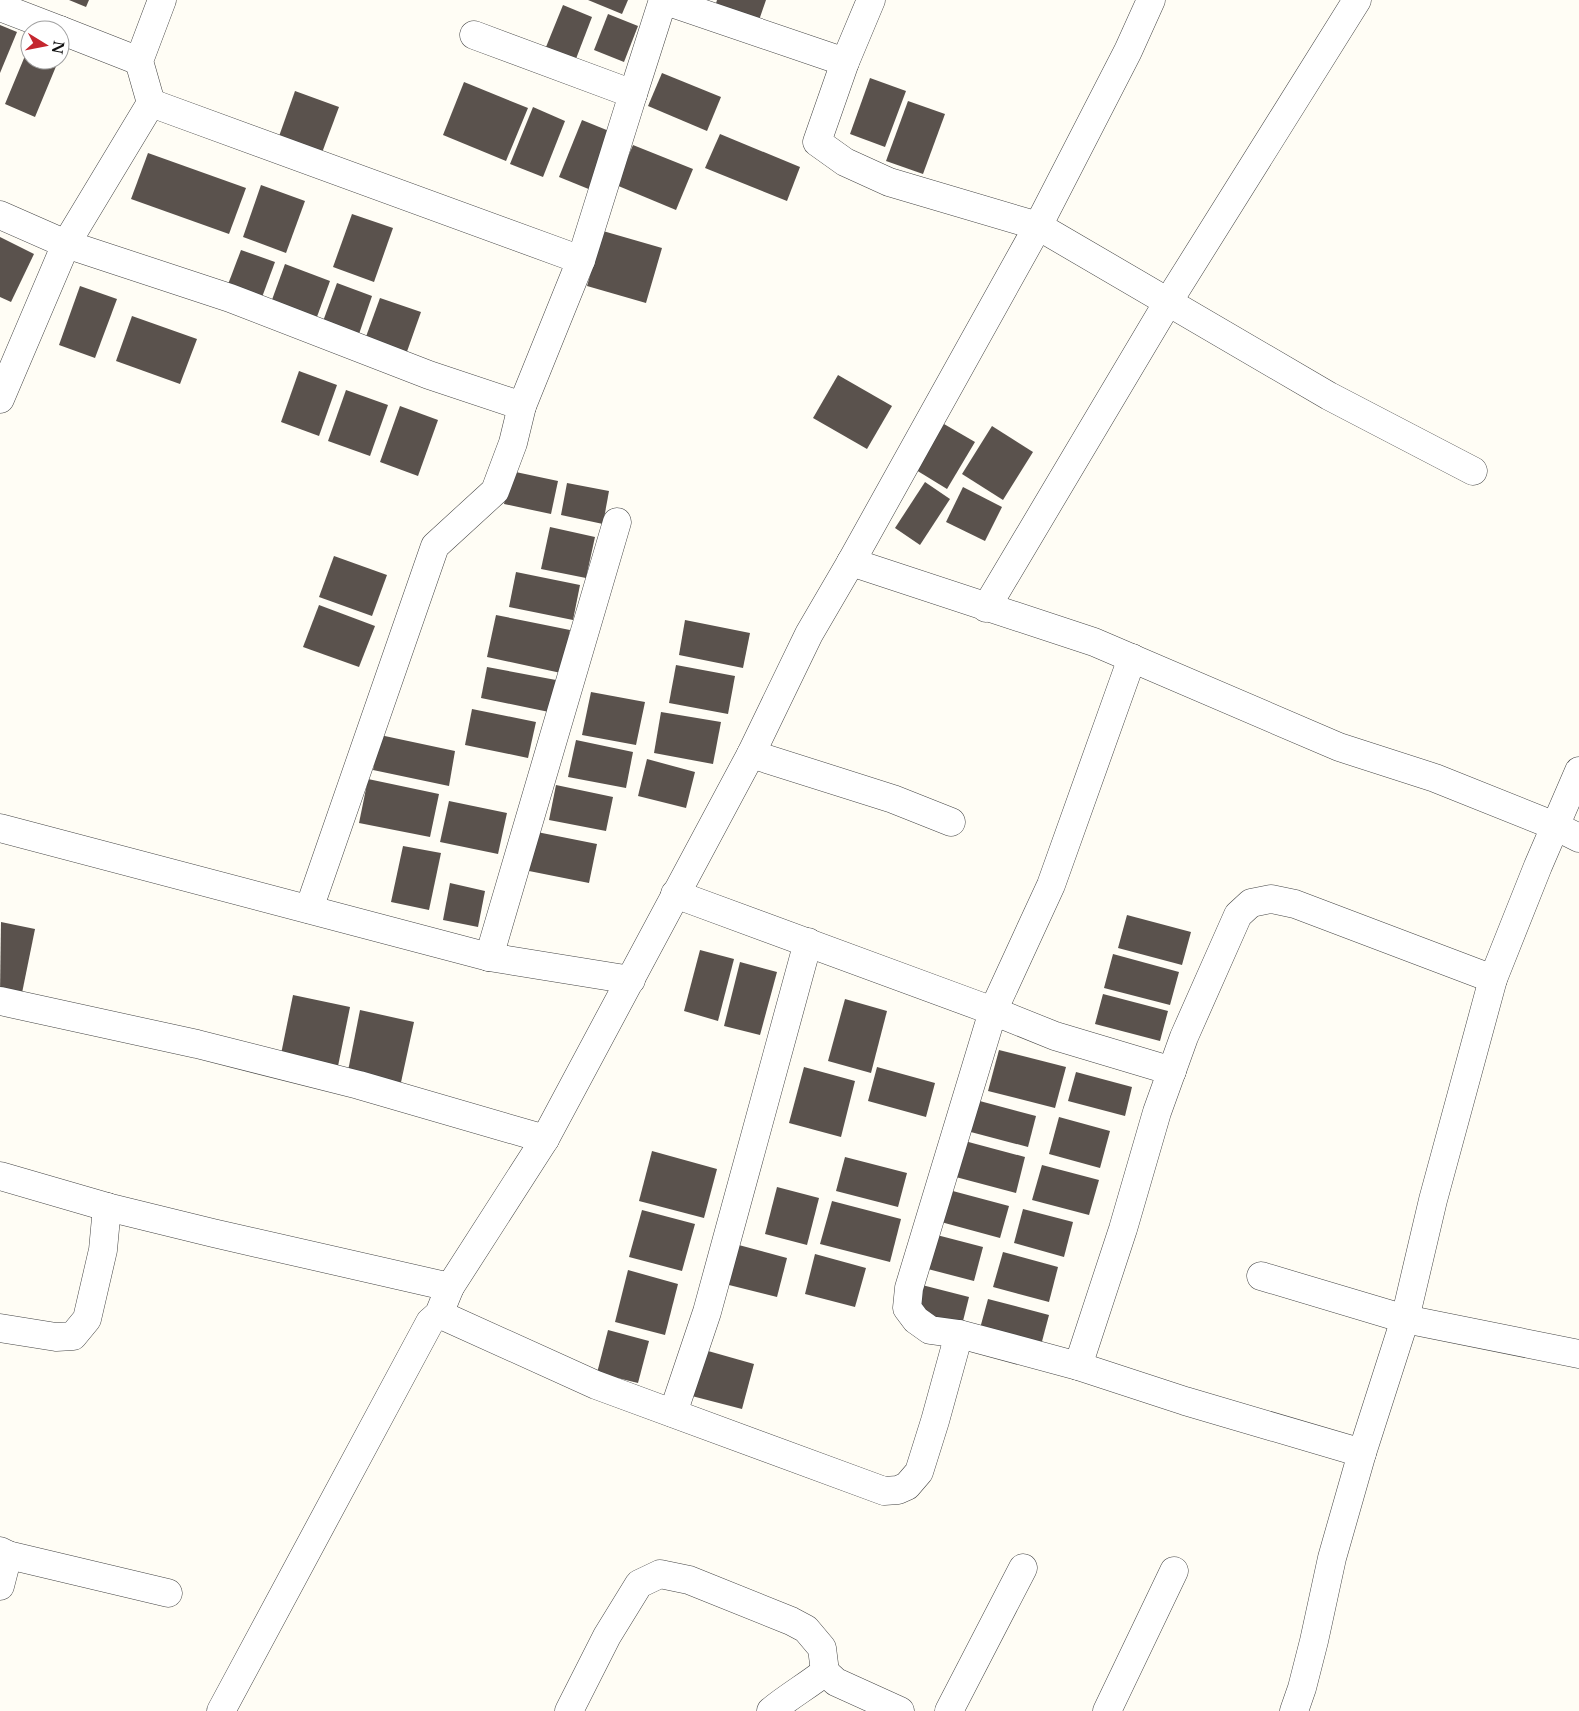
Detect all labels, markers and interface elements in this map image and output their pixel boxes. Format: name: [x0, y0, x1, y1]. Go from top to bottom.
north arrow: [20, 20, 70, 70]
text: N: [48, 39, 68, 55]

